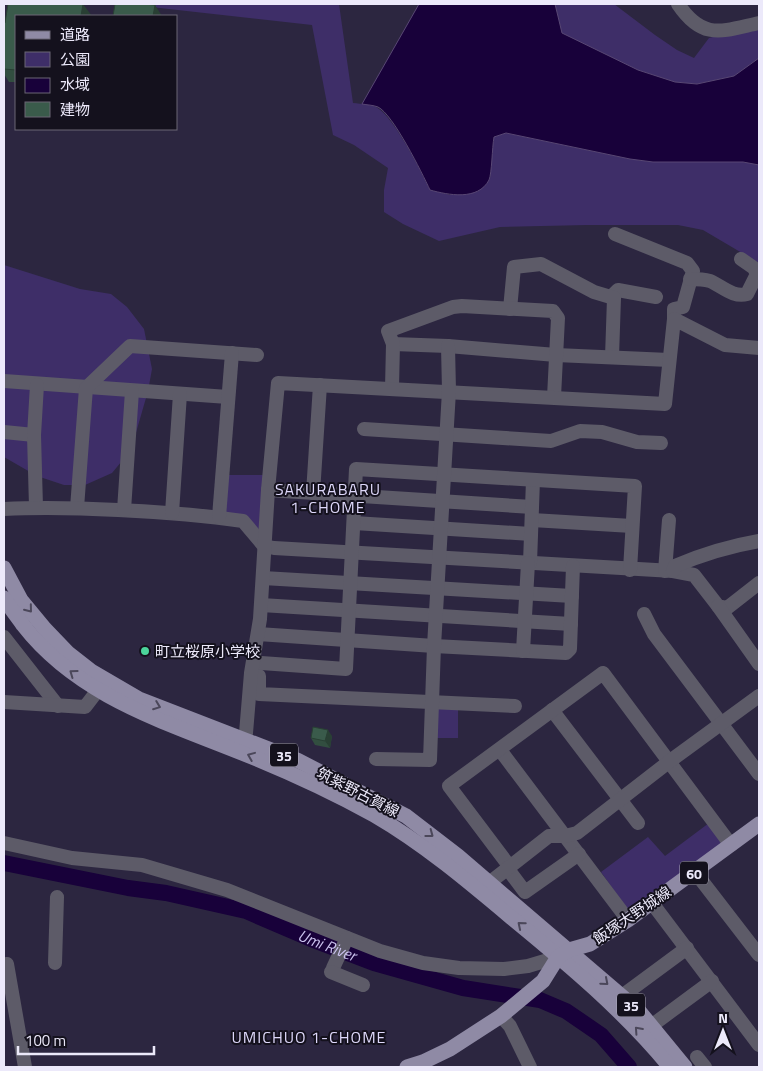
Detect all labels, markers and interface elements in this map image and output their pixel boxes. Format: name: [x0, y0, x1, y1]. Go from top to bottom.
legend: [15, 15, 178, 130]
text: 道路: [60, 23, 90, 46]
text: 公園: [60, 48, 90, 71]
text: 水域: [60, 73, 90, 96]
text: 建物: [60, 98, 90, 121]
district label: SAKURABARU 1-CHOME: [275, 477, 381, 519]
one-way arrow: [24, 604, 33, 613]
place label: 町立桜原小学校: [155, 640, 260, 663]
marker: 町立桜原小学校: [139, 645, 151, 657]
one-way arrow: [70, 671, 79, 679]
one-way arrow: [152, 700, 161, 710]
road number: 35: [270, 744, 298, 766]
one-way arrow: [247, 752, 256, 763]
street label: 筑紫野古賀線: [313, 761, 403, 823]
one-way arrow: [424, 829, 433, 837]
road number: 60: [680, 861, 708, 884]
street label: 飯塚大野城線: [588, 880, 676, 950]
one-way arrow: [517, 922, 526, 931]
water label: Umi River: [294, 923, 362, 968]
one-way arrow: [600, 977, 609, 986]
road number: 35: [617, 994, 645, 1016]
north arrow: [698, 1006, 748, 1056]
text: N: [718, 1007, 728, 1028]
scale bar: [18, 1024, 154, 1056]
district label: UMICHUO 1-CHOME: [232, 1025, 386, 1049]
one-way arrow: [635, 1027, 644, 1036]
text: 100 m: [25, 1029, 66, 1052]

